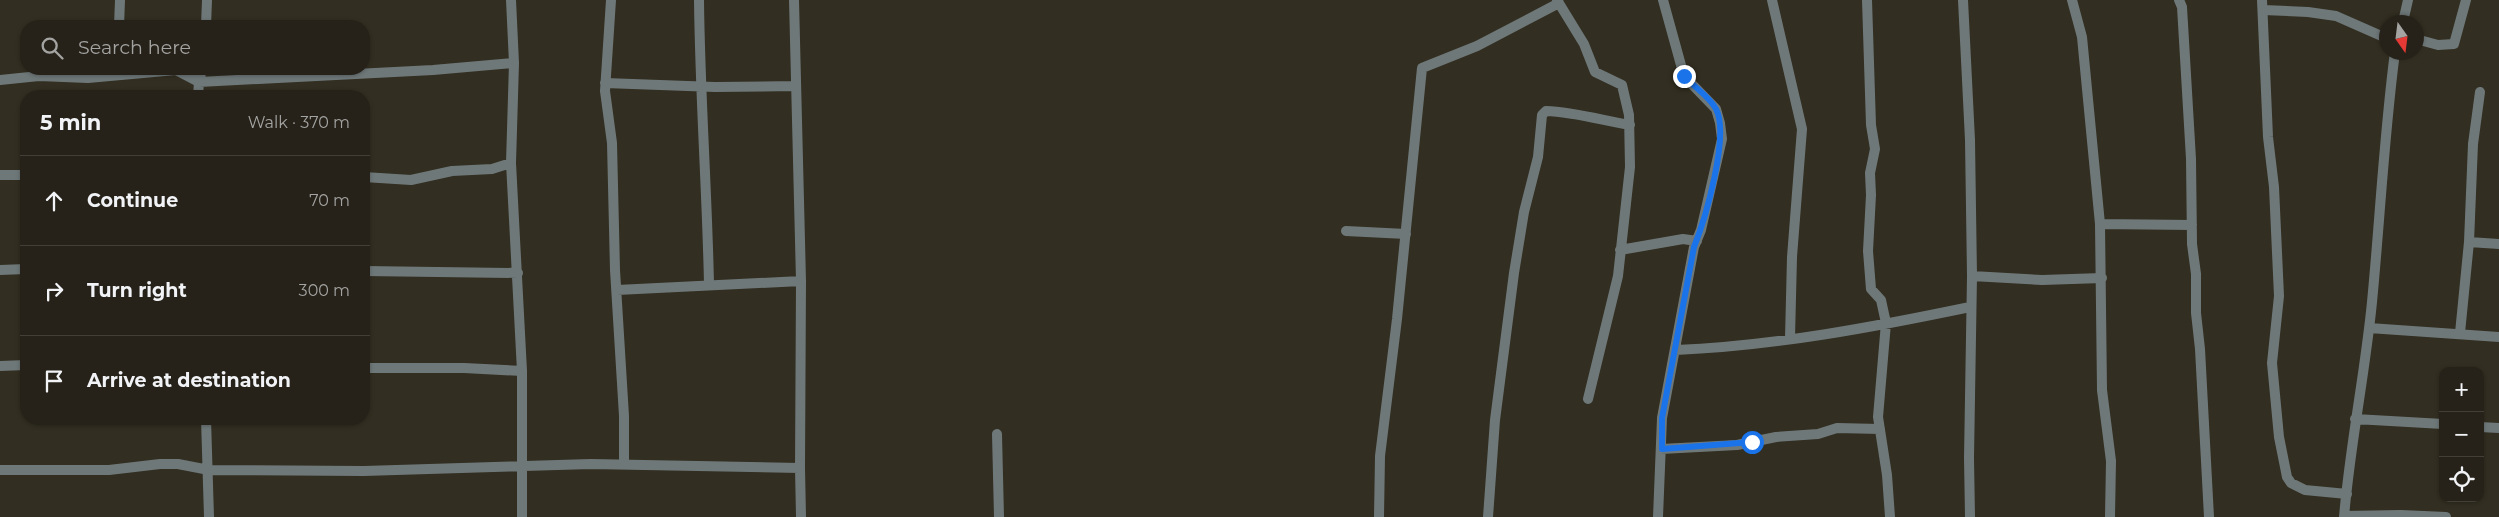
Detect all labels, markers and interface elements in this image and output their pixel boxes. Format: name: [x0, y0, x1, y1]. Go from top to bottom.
north arrow: [2379, 15, 2424, 60]
search box: [20, 20, 370, 75]
icon: search: [38, 34, 66, 62]
text: Search here: [78, 36, 191, 59]
route end: [1673, 65, 1696, 88]
text: 5 min: [40, 110, 101, 135]
text: Walk · 370 m: [248, 113, 350, 132]
icon: ahead: [40, 187, 68, 215]
text: Continue: [87, 189, 178, 212]
text: 70 m: [309, 191, 350, 210]
icon: right: [40, 277, 68, 305]
text: Turn right: [87, 279, 187, 302]
text: 300 m: [299, 281, 350, 300]
icon: arrive: [40, 367, 68, 395]
map controls: [2439, 367, 2484, 502]
button: +: [2439, 367, 2484, 412]
text: Arrive at destination: [87, 369, 291, 392]
button: −: [2439, 412, 2484, 457]
route start: [1741, 431, 1764, 454]
button: locate: [2439, 457, 2484, 502]

